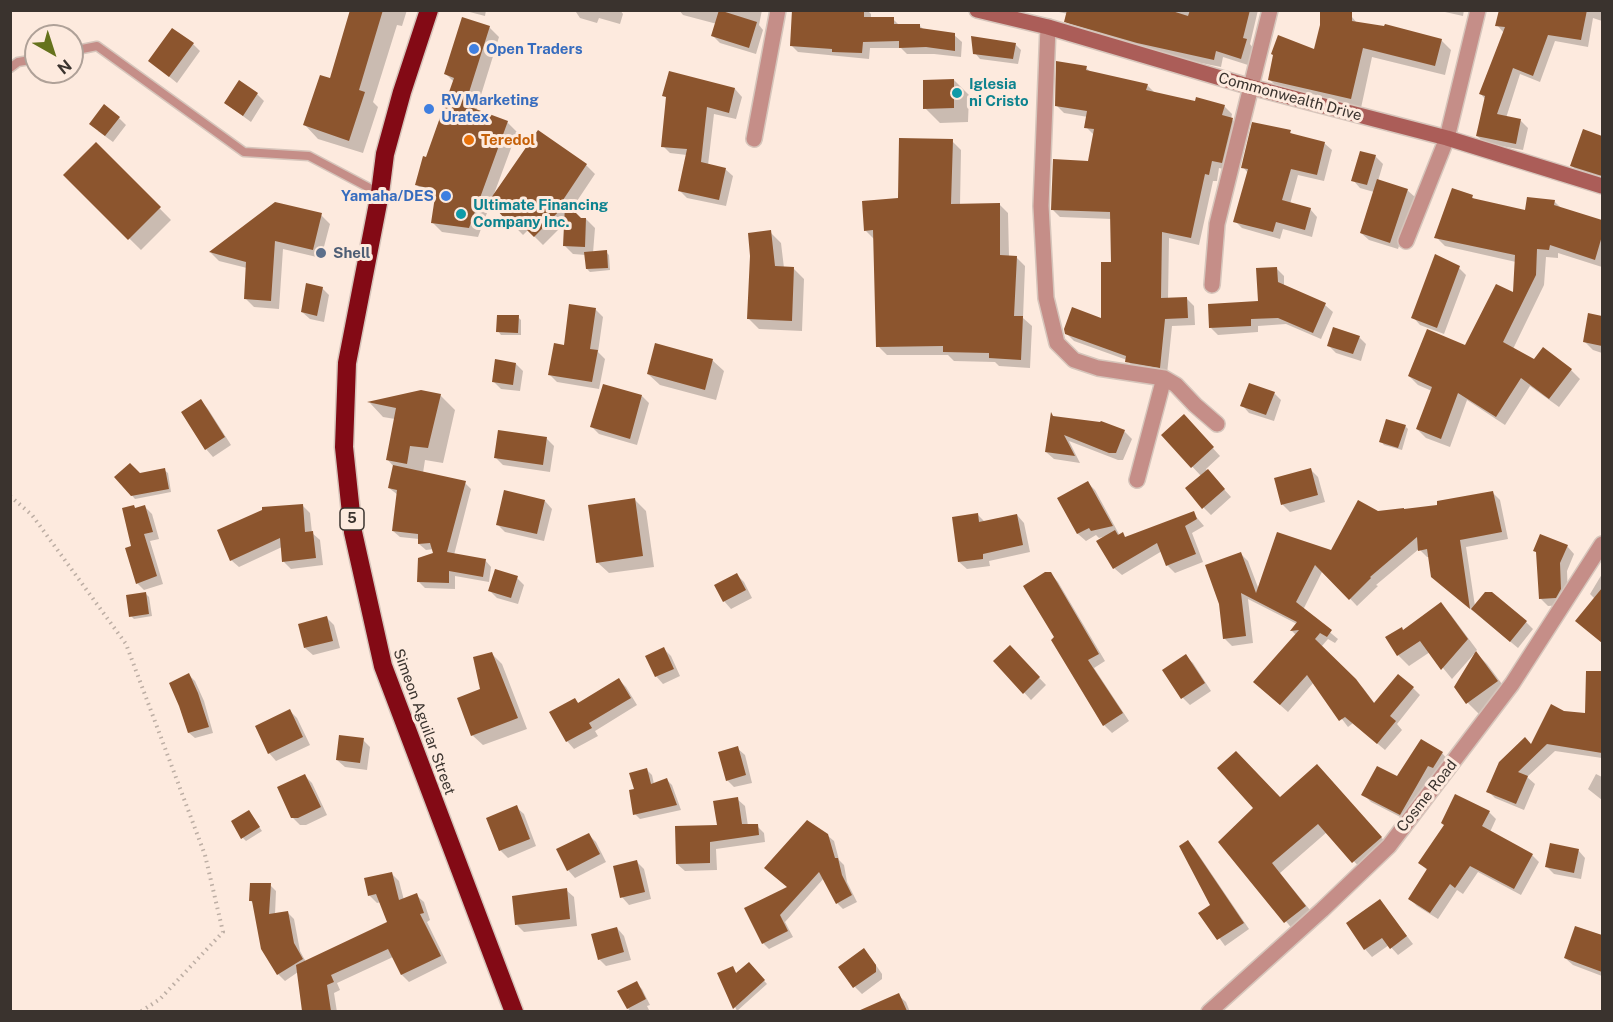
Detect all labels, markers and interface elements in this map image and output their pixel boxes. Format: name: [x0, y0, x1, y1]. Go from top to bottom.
north arrow: [24, 24, 84, 84]
place label: Open Traders: [486, 40, 583, 58]
marker: Open Traders: [467, 42, 481, 56]
text: N: [54, 55, 75, 78]
street label: Commonwealth Drive: [1216, 69, 1364, 125]
place label: Iglesia ni Cristo: [969, 75, 1029, 110]
marker: Iglesia ni Cristo: [950, 86, 964, 100]
place label: RV Marketing Uratex: [441, 91, 539, 126]
marker: RV Marketing Uratex: [422, 102, 436, 116]
place label: Teredol: [481, 131, 535, 149]
marker: Teredol: [462, 133, 476, 147]
place label: Yamaha/DES: [341, 187, 434, 205]
marker: Yamaha/DES: [439, 189, 453, 203]
place label: Ultimate Financing Company Inc.: [473, 196, 608, 231]
marker: Ultimate Financing Company Inc.: [454, 207, 468, 221]
place label: Shell: [333, 244, 371, 262]
marker: Shell: [314, 246, 328, 260]
road number: 5: [340, 508, 364, 530]
street label: Simeon Aguilar Street: [389, 646, 459, 798]
street label: Cosme Road: [1393, 756, 1461, 836]

